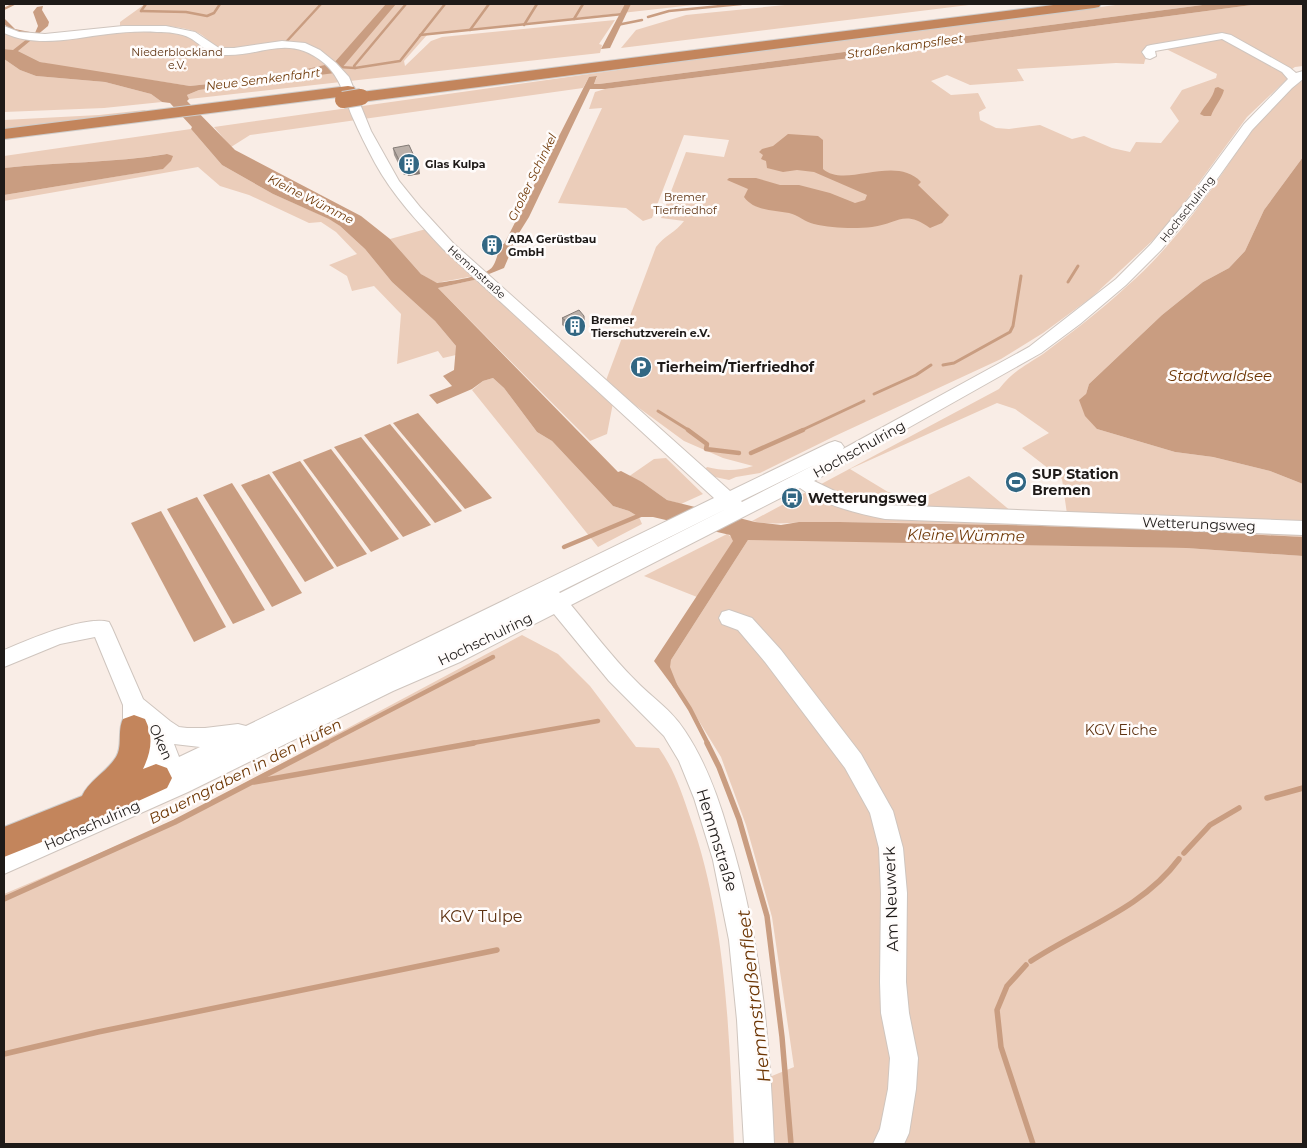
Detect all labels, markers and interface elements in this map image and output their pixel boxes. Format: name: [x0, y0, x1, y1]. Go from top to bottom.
water label: Straßenkampsfleet: [846, 30, 964, 62]
park label: Niederblockland e.V.: [131, 45, 223, 72]
water label: Neue Semkenfahrt: [205, 65, 321, 93]
water label: Großer Schinkel: [504, 130, 560, 223]
building icon: Glas Kulpa: [397, 152, 421, 176]
place label: Glas Kulpa: [425, 157, 486, 171]
water label: Kleine Wümme: [266, 171, 356, 227]
street label: Hochschulring: [1157, 173, 1217, 245]
park label: Bremer Tierfriedhof: [653, 190, 718, 217]
place label: ARA Gerüstbau GmbH: [507, 232, 596, 259]
building icon: ARA Gerüstbau GmbH: [480, 233, 504, 257]
street label: Hemmstraße: [445, 242, 509, 302]
place label: Bremer Tierschutzverein e.V.: [591, 313, 710, 340]
building icon: Bremer Tierschutzverein e.V.: [563, 314, 587, 338]
parking icon: Tierheim/Tierfriedhof: [629, 355, 653, 379]
place label: Tierheim/Tierfriedhof: [657, 358, 815, 376]
water label: Stadtwaldsee: [1168, 366, 1272, 385]
street label: Hochschulring: [810, 416, 908, 482]
place label: SUP Station Bremen: [1032, 465, 1119, 499]
sports icon: SUP Station Bremen: [1004, 470, 1028, 494]
bus stop icon: Wetterungsweg: [780, 486, 804, 510]
place label: Wetterungsweg: [808, 489, 927, 507]
street label: Wetterungsweg: [1142, 513, 1256, 535]
water label: Kleine Wümme: [907, 524, 1025, 546]
street label: Hochschulring: [435, 608, 535, 670]
water label: Bauerngraben in den Hufen: [145, 714, 345, 828]
street label: Oken: [145, 721, 177, 763]
park label: KGV Eiche: [1085, 721, 1157, 739]
street label: Hemmstraße: [692, 786, 742, 894]
street label: Hochschulring: [41, 796, 143, 854]
street label: Am Neuwerk: [880, 846, 902, 952]
park label: KGV Tulpe: [439, 907, 523, 926]
water label: Hemmstraßenfleet: [732, 908, 776, 1084]

